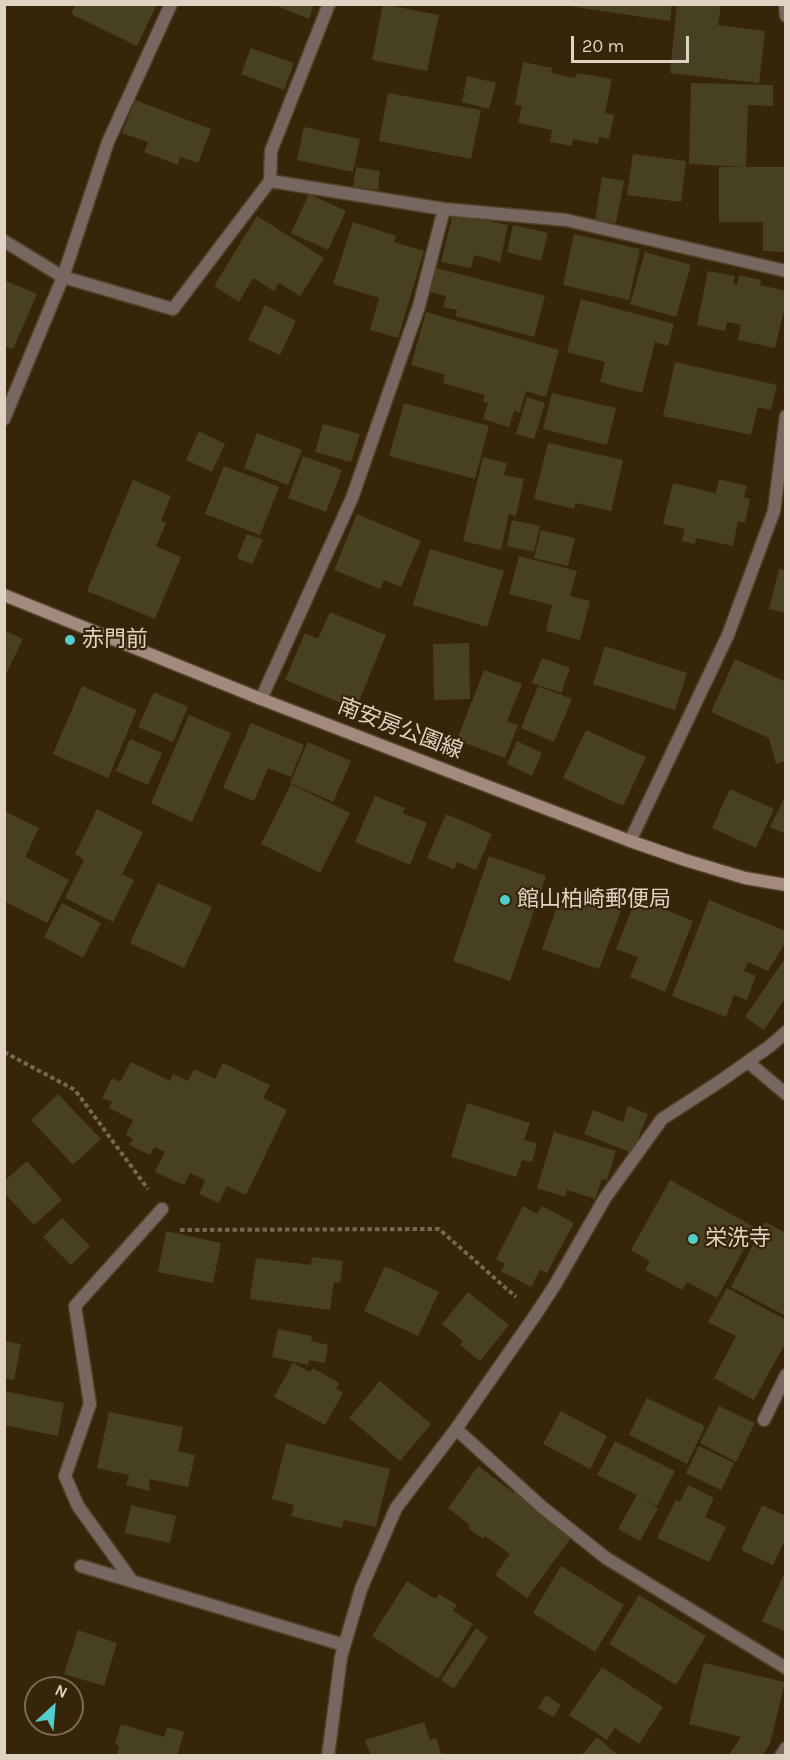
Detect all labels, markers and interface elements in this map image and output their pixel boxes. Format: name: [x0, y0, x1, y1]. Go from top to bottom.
scale bar: [574, 24, 692, 62]
text: 20 m: [582, 35, 624, 57]
place label: 赤門前: [82, 627, 148, 653]
marker: 赤門前: [63, 633, 77, 647]
street label: 南安房公園線: [334, 693, 466, 765]
place label: 館山柏崎郵便局: [517, 887, 671, 913]
marker: 館山柏崎郵便局: [498, 893, 512, 907]
place label: 栄洗寺: [705, 1226, 771, 1252]
marker: 栄洗寺: [686, 1232, 700, 1246]
north arrow: [24, 1676, 84, 1736]
text: N: [52, 1680, 71, 1702]

